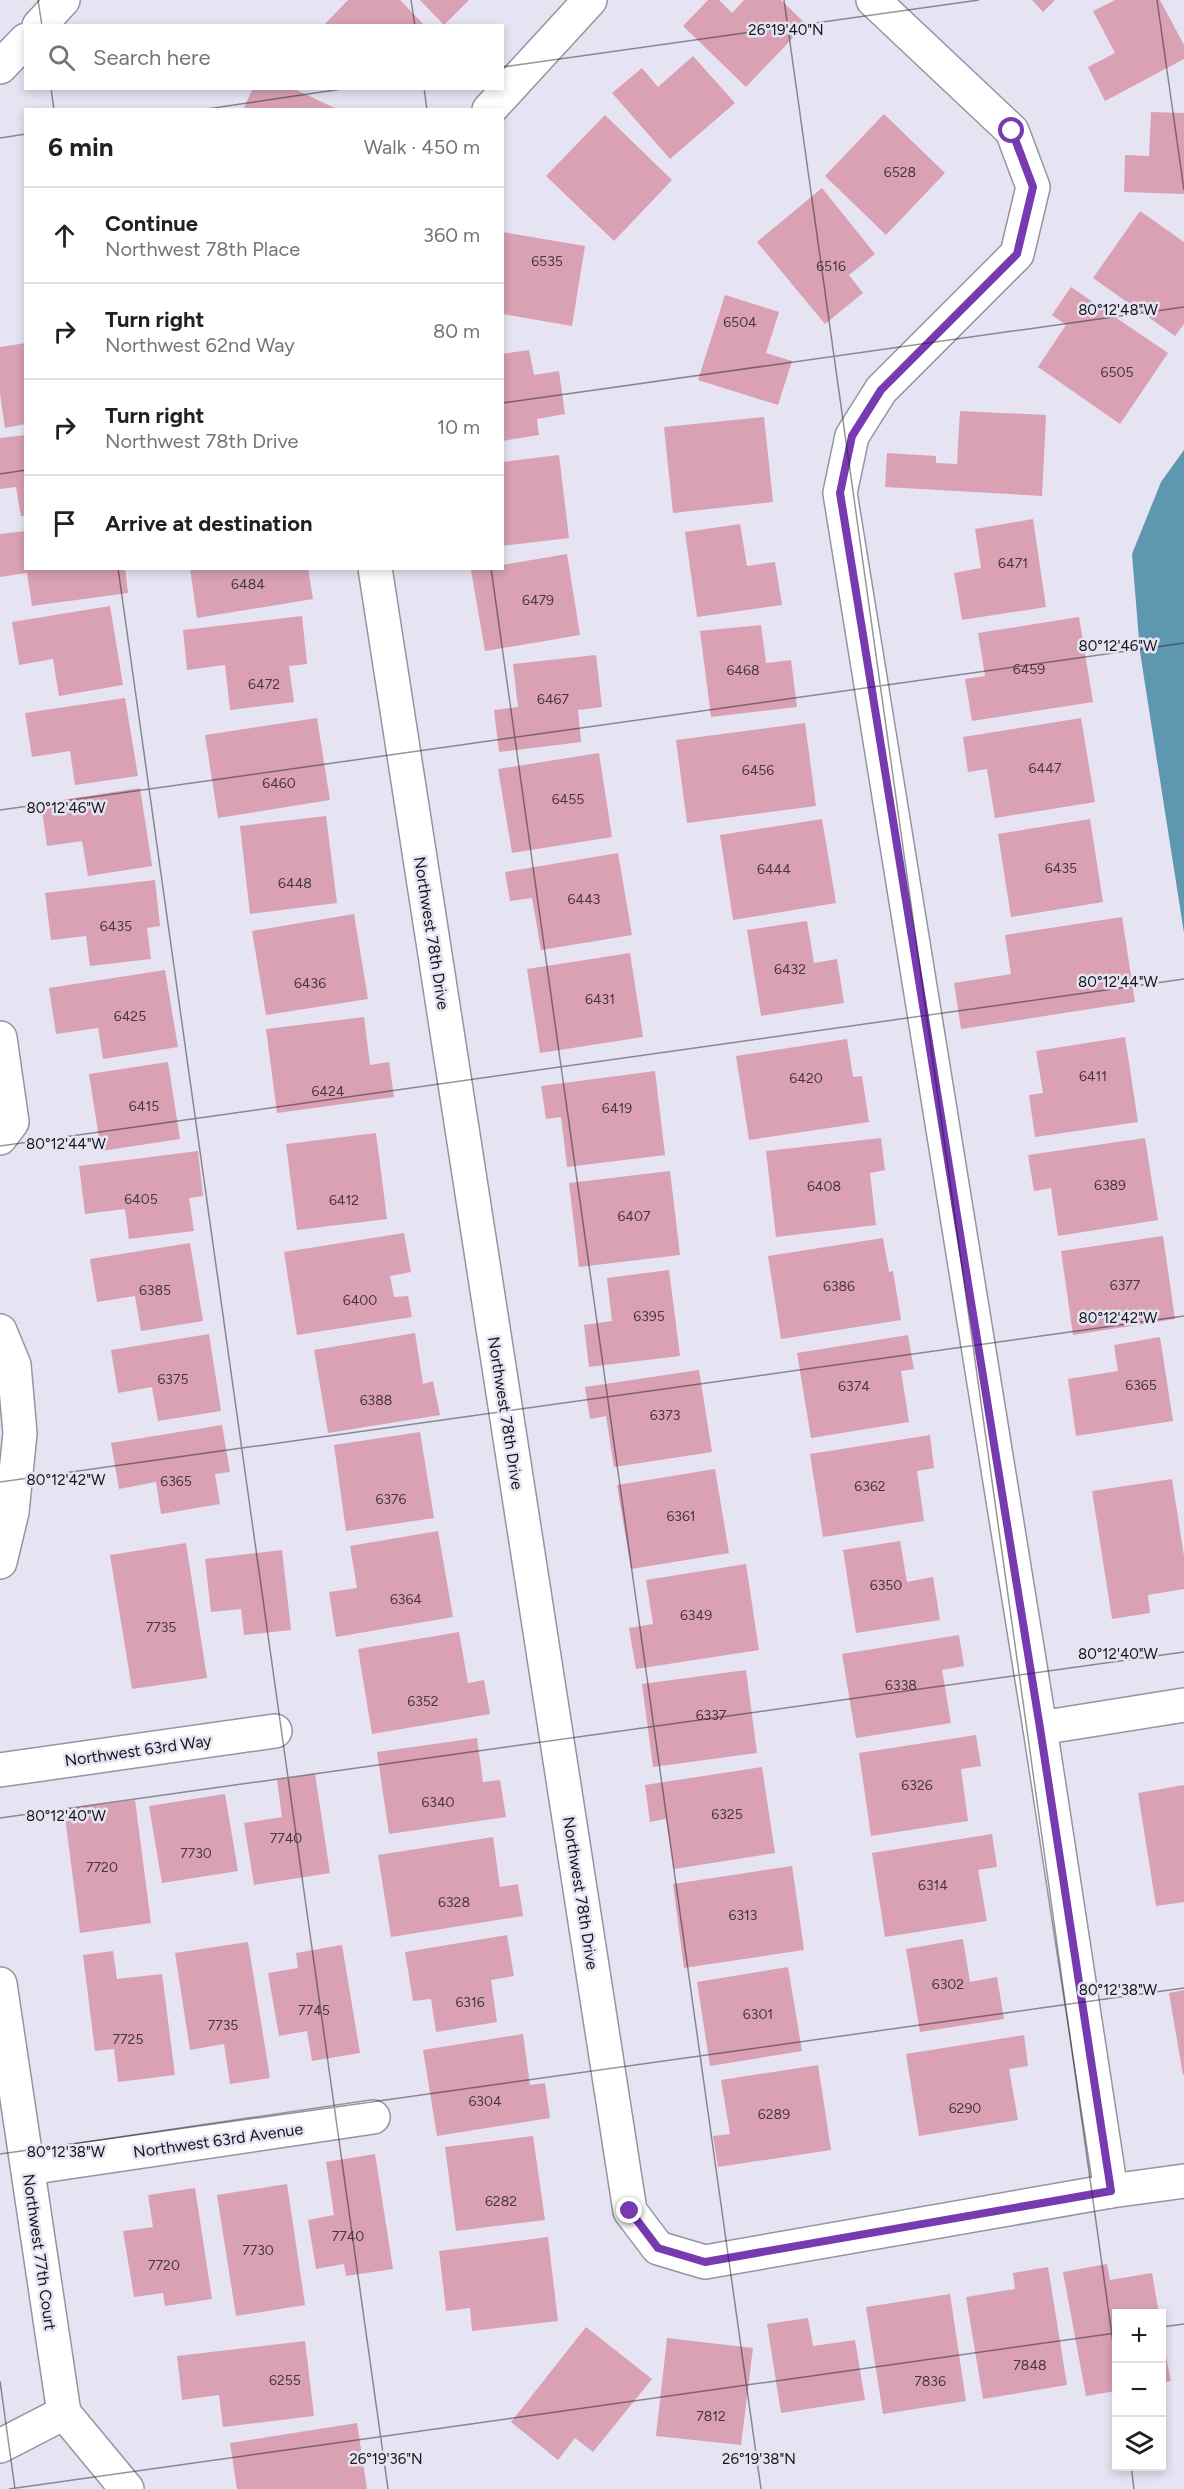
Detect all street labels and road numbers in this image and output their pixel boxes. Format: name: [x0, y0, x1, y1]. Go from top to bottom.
street label: Northwest 78th Drive: [410, 855, 453, 1011]
street label: Northwest 78th Drive: [484, 1335, 527, 1491]
street label: Northwest 63rd Way: [63, 1731, 213, 1770]
street label: Northwest 78th Drive: [559, 1815, 602, 1971]
street label: Northwest 63rd Avenue: [132, 2119, 304, 2162]
street label: Northwest 77th Court: [19, 2173, 60, 2332]

